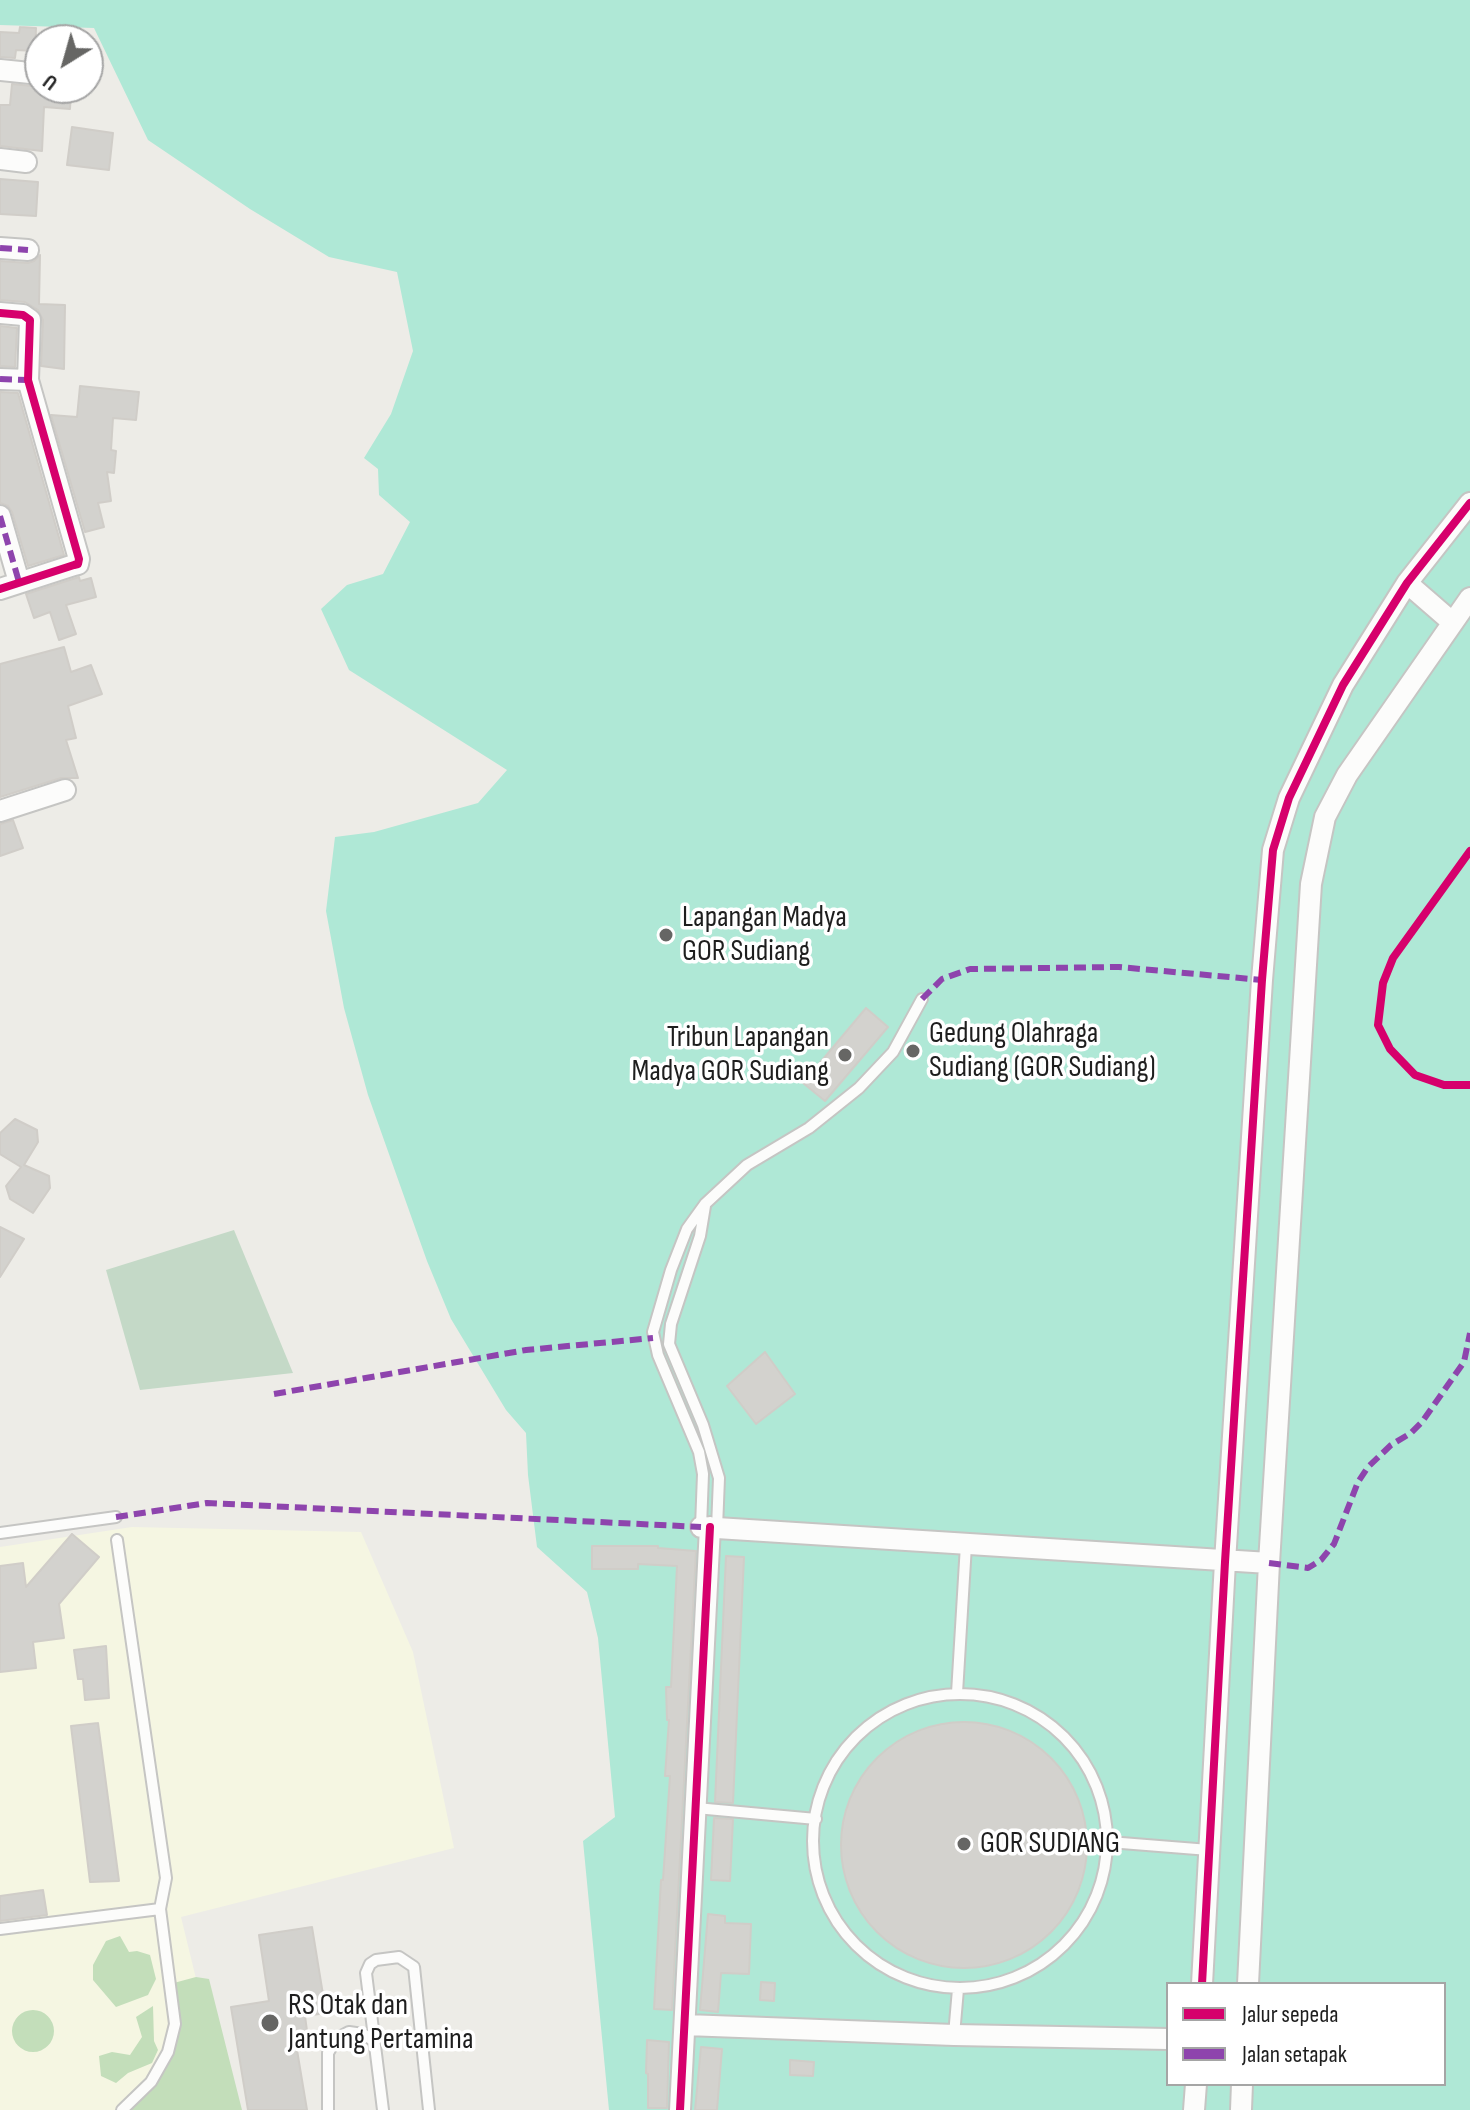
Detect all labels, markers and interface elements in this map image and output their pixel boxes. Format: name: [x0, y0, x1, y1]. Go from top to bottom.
north arrow: [24, 24, 104, 104]
text: U: [38, 68, 63, 96]
place label: Lapangan Madya GOR Sudiang: [682, 900, 847, 970]
marker: Lapangan Madya GOR Sudiang: [657, 926, 675, 944]
place label: Gedung Olahraga Sudiang (GOR Sudiang): [929, 1016, 1156, 1086]
place label: Tribun Lapangan Madya GOR Sudiang: [631, 1020, 829, 1090]
marker: Gedung Olahraga Sudiang (GOR Sudiang): [904, 1042, 922, 1060]
marker: Tribun Lapangan Madya GOR Sudiang: [836, 1046, 854, 1064]
place label: GOR SUDIANG: [980, 1826, 1120, 1862]
marker: GOR SUDIANG: [955, 1835, 973, 1853]
legend: [1166, 1982, 1446, 2086]
place label: RS Otak dan Jantung Pertamina: [288, 1988, 473, 2058]
text: Jalur sepeda: [1242, 2000, 1338, 2029]
marker: RS Otak dan Jantung Pertamina: [259, 2012, 281, 2034]
text: Jalan setapak: [1242, 2040, 1347, 2069]

